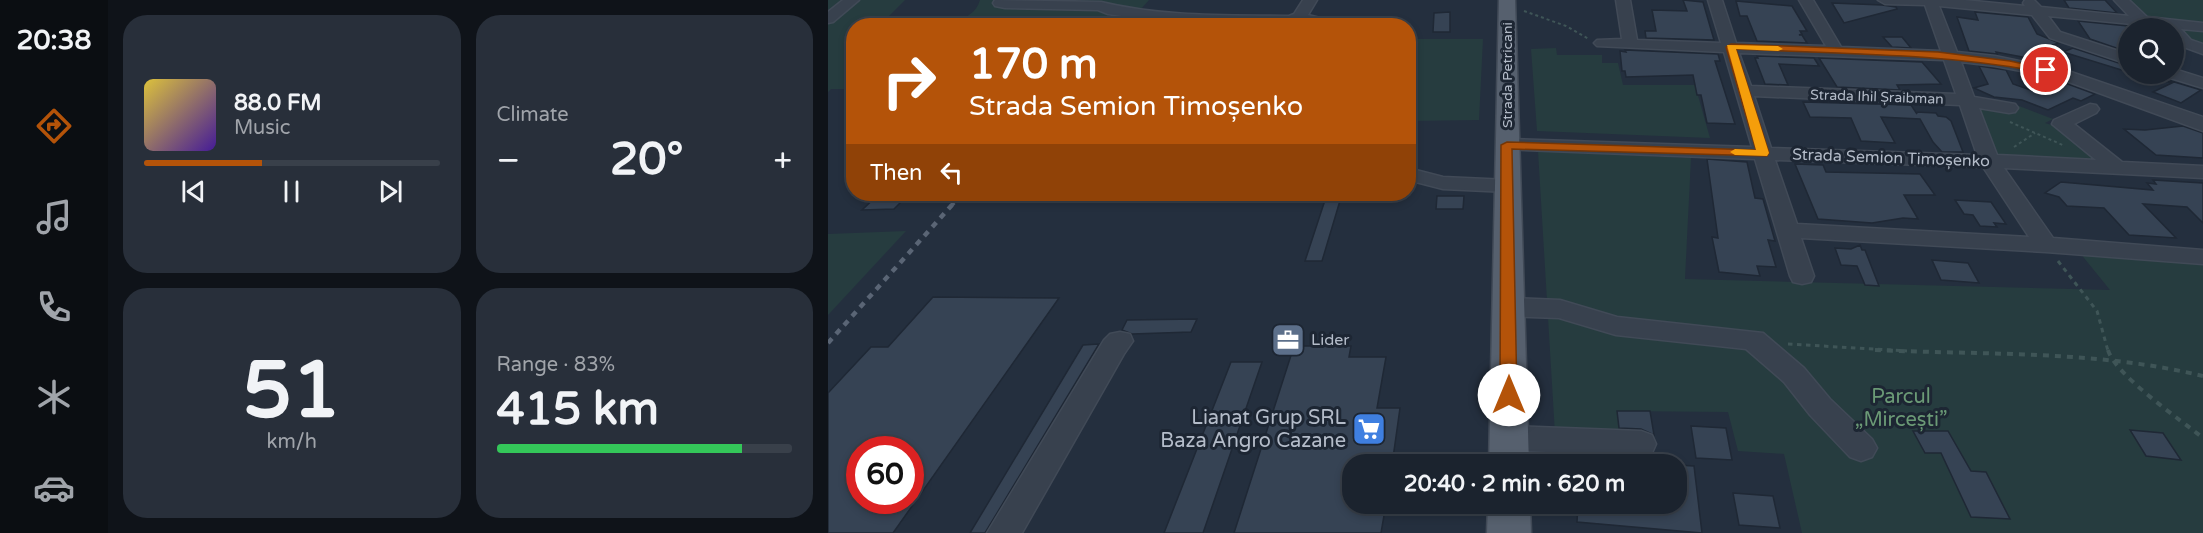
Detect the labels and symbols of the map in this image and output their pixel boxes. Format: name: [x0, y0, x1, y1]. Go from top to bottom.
street label: Strada Petricani: [1499, 22, 1516, 128]
pin: [2020, 44, 2071, 95]
street label: Strada Ihil Șraibman: [1810, 86, 1944, 108]
street label: Strada Semion Timoșenko: [1792, 145, 1990, 171]
office icon: Lider: [1270, 322, 1306, 358]
place label: Lider: [1311, 330, 1350, 350]
position arrow: [1477, 363, 1541, 427]
park label: Parcul „Mircești”: [1855, 385, 1947, 432]
place label: Lianat Grup SRL Baza Angro Cazane: [1160, 406, 1346, 453]
supermarket icon: Lianat Grup SRL Baza Angro Cazane: [1351, 411, 1387, 447]
speed limit sign: 60: [846, 436, 924, 514]

